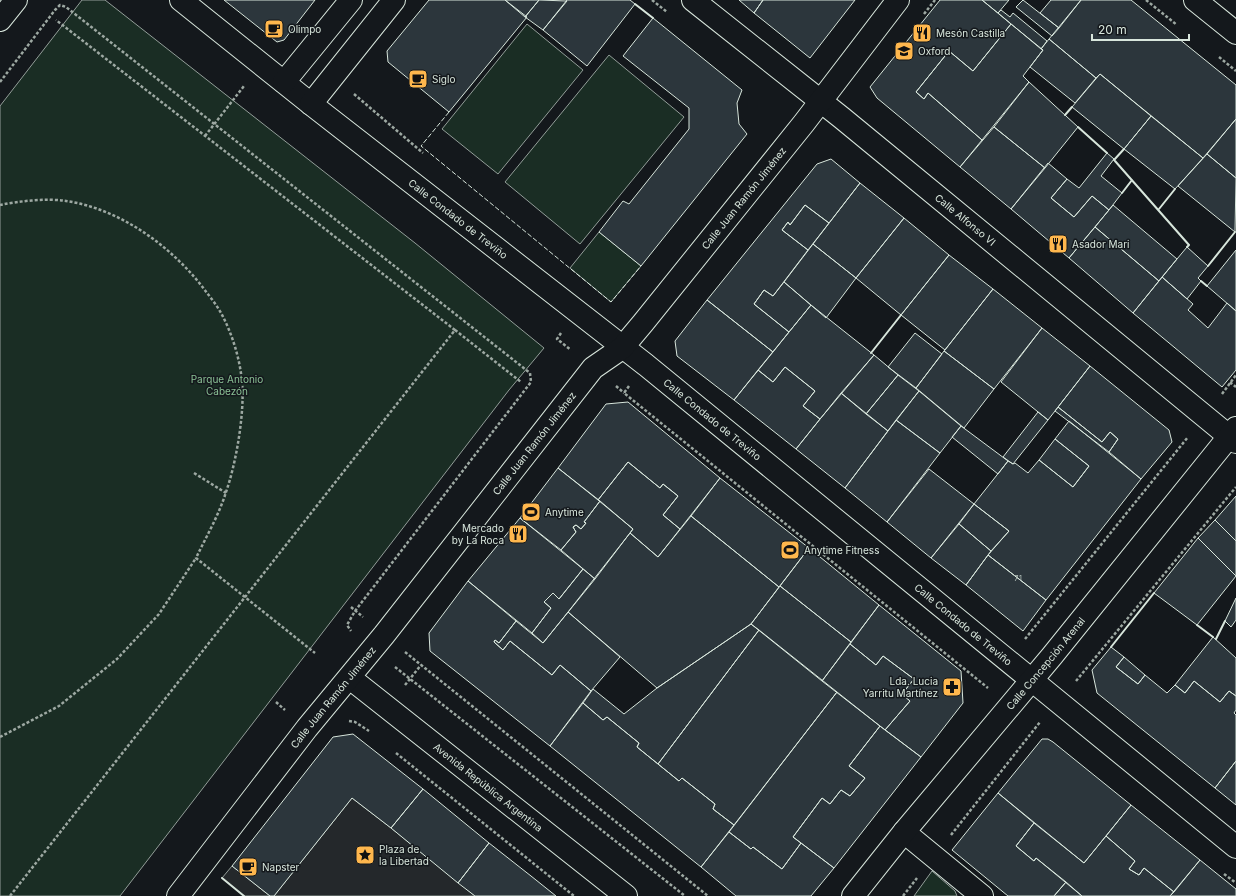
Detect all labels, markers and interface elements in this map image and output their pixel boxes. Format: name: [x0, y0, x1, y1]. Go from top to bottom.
scale bar: [1092, 16, 1189, 42]
cafe icon: Olimpo: [263, 18, 285, 40]
restaurant icon: Mesón Castilla: [911, 22, 933, 44]
text: 20 m: [1098, 22, 1127, 37]
place label: Olimpo: [288, 23, 321, 35]
place label: Mesón Castilla: [936, 27, 1005, 39]
school or university icon: Oxford: [893, 40, 915, 62]
place label: Oxford: [918, 45, 950, 57]
cafe icon: Siglo: [407, 68, 429, 90]
place label: Siglo: [432, 73, 455, 85]
street label: Calle Juan Ramón Jiménez: [699, 144, 788, 252]
street label: Calle Condado de Treviño: [406, 176, 510, 261]
street label: Calle Alfonso VI: [933, 191, 998, 248]
restaurant icon: Asador Mari: [1047, 233, 1069, 255]
place label: Asador Mari: [1072, 238, 1129, 250]
park label: Parque Antonio Cabezón: [191, 373, 263, 397]
street label: Calle Condado de Treviño: [661, 376, 764, 463]
street label: Calle Juan Ramón Jiménez: [490, 389, 578, 497]
sports icon: Anytime: [520, 501, 542, 523]
place label: Anytime: [545, 506, 584, 518]
place label: Mercado by La Roca: [452, 522, 504, 546]
restaurant icon: Mercado by La Roca: [507, 523, 529, 545]
sports icon: Anytime Fitness: [779, 539, 801, 561]
place label: Anytime Fitness: [804, 544, 879, 556]
house number: 71: [1014, 573, 1022, 583]
street label: Calle Condado de Treviño: [912, 581, 1015, 668]
street label: Calle Concepción Arenal: [1004, 614, 1087, 712]
street label: Calle Juan Ramón Jiménez: [288, 644, 378, 750]
place label: Lda. Lucia Yarritu Martínez: [863, 675, 938, 699]
pharmacy icon: Lda. Lucia Yarritu Martínez: [941, 676, 963, 698]
street label: Avenida República Argentina: [431, 740, 545, 834]
place label: Plaza de la Libertad: [379, 843, 429, 867]
place icon: Plaza de la Libertad: [354, 844, 376, 866]
cafe icon: Napster: [237, 856, 259, 878]
place label: Napster: [262, 861, 300, 873]

